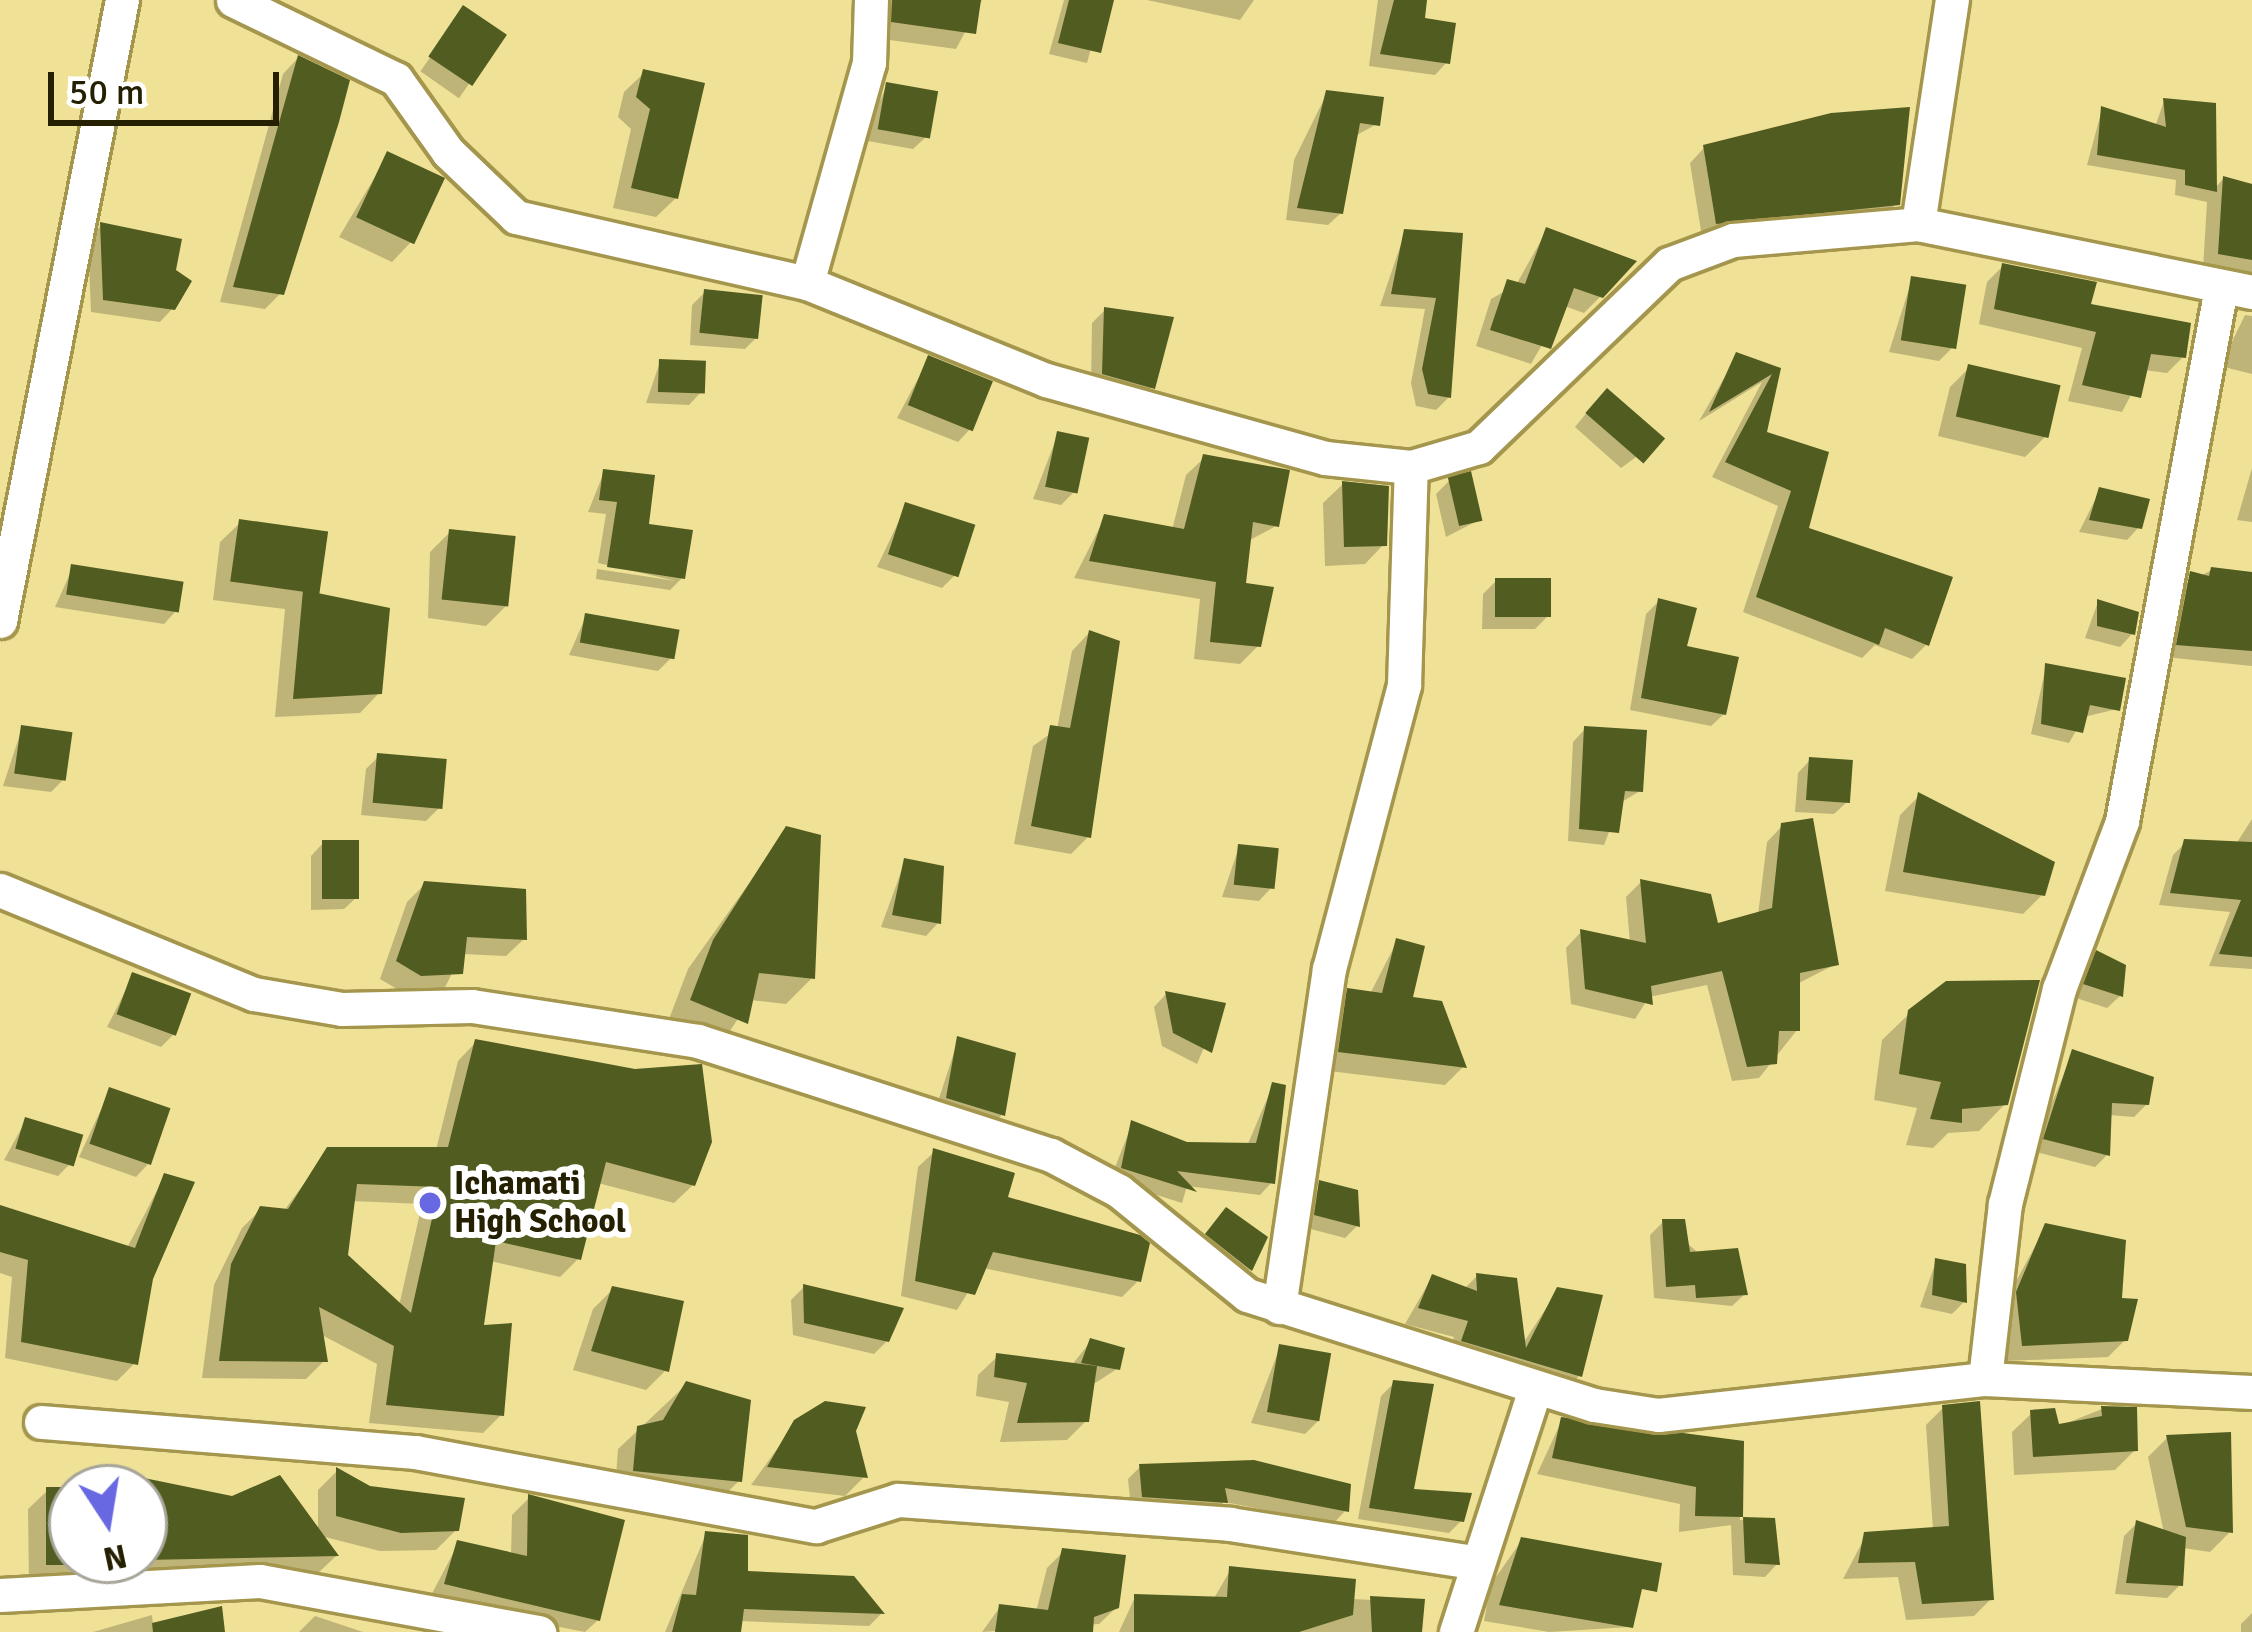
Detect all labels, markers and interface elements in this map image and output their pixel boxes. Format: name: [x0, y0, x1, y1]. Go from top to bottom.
scale bar: [54, 48, 285, 122]
text: 50 m: [69, 70, 145, 115]
place label: Ichamati High School: [454, 1164, 626, 1242]
marker: Ichamati High School: [417, 1190, 443, 1216]
north arrow: [48, 1464, 168, 1584]
text: N: [99, 1534, 130, 1579]

